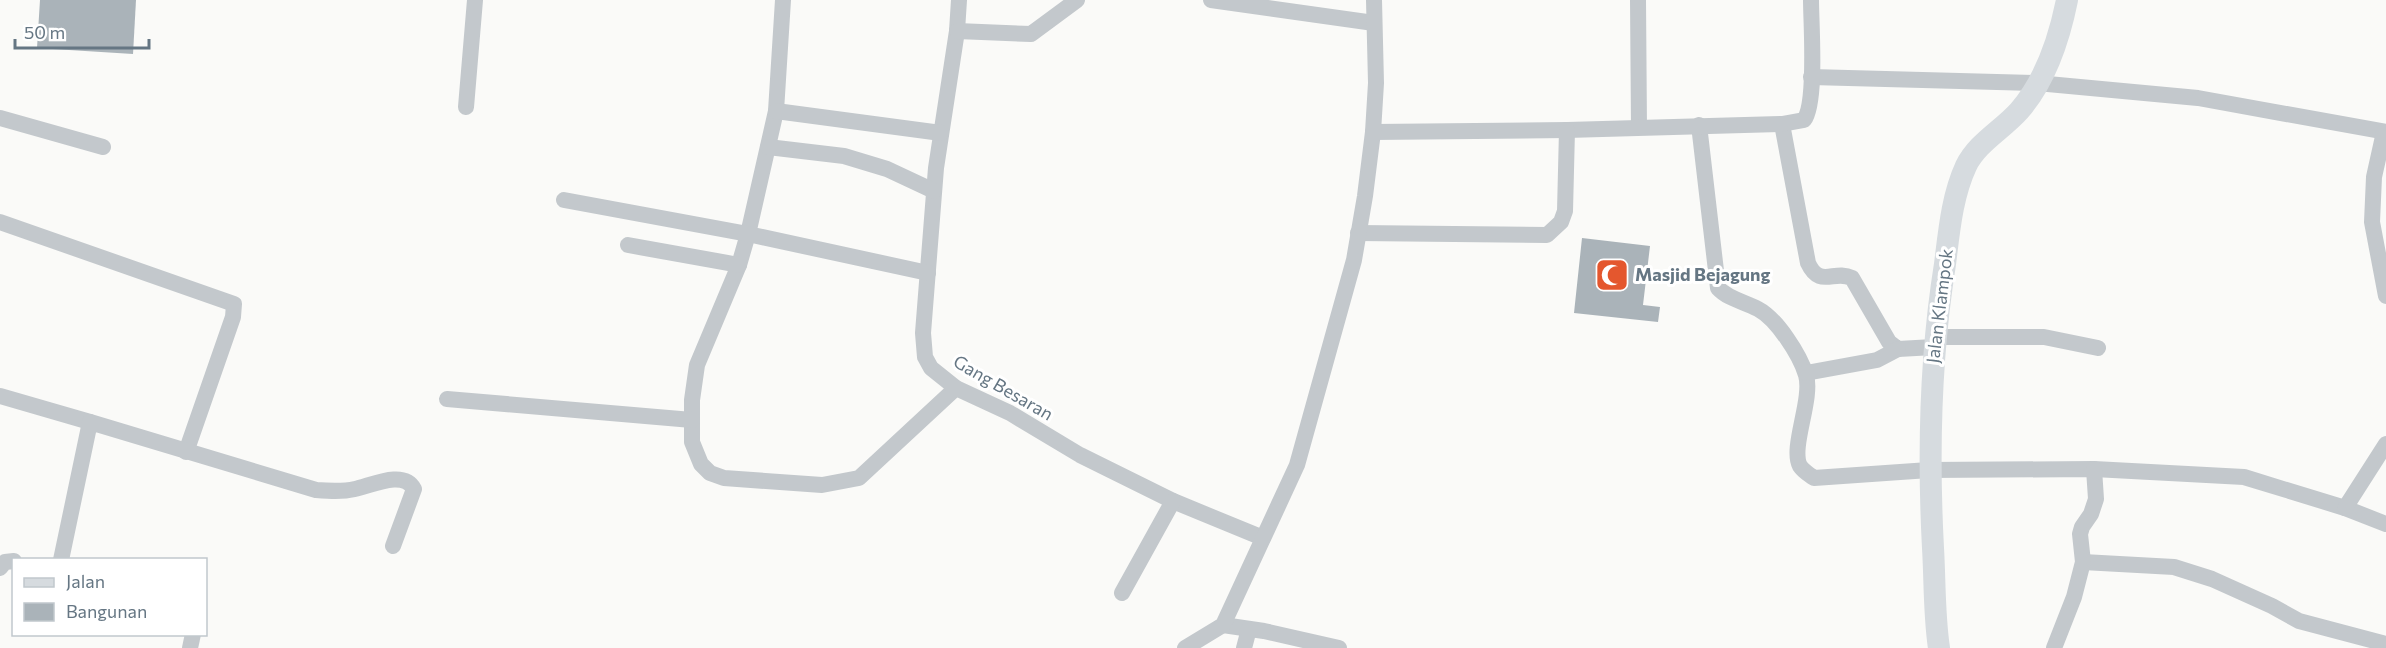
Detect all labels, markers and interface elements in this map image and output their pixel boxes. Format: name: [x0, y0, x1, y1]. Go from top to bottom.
scale bar: [15, 12, 148, 50]
text: 50 m: [24, 21, 65, 43]
street label: Jalan Klampok: [1921, 247, 1957, 364]
mosque icon: Masjid Bejagung: [1594, 257, 1630, 293]
place label: Masjid Bejagung: [1635, 263, 1770, 285]
street label: Gang Besaran: [950, 350, 1057, 425]
legend: [12, 558, 207, 636]
text: Jalan: [66, 570, 105, 592]
text: Bangunan: [66, 600, 147, 622]

